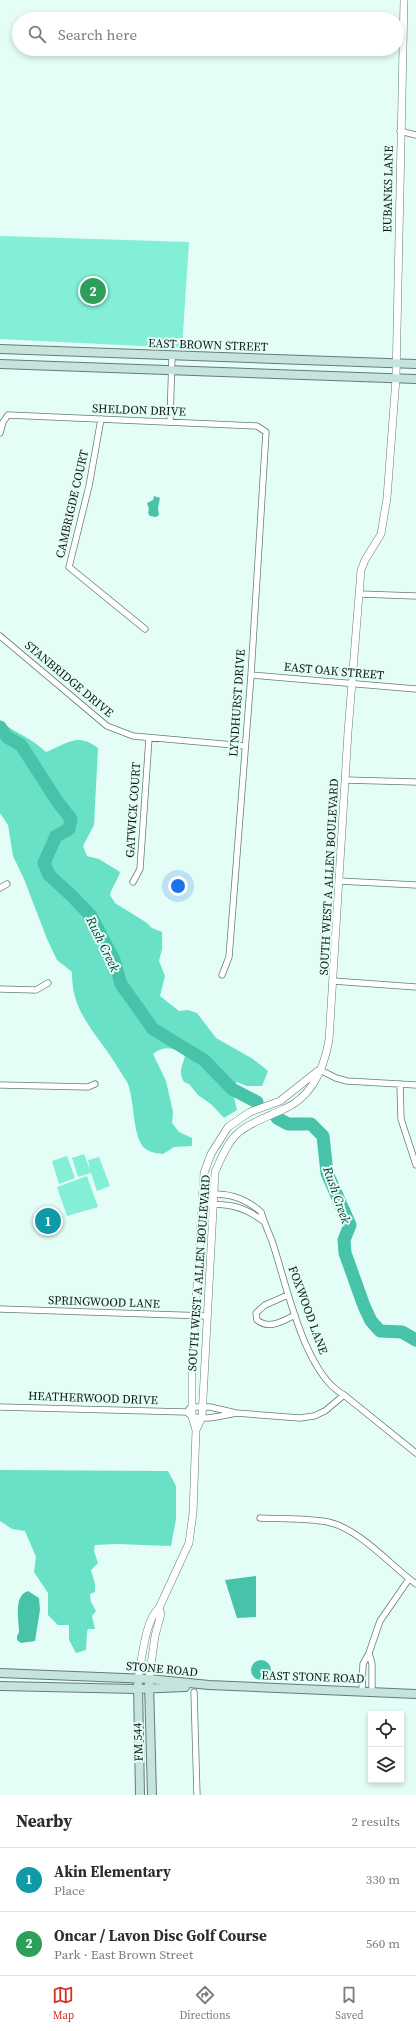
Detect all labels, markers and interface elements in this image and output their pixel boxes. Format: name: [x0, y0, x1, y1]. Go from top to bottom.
search box: [12, 12, 404, 56]
icon: search: [26, 23, 48, 45]
text: Search here: [58, 24, 137, 45]
street label: EUBANKS LANE: [379, 145, 397, 233]
pin: 2: [80, 276, 106, 306]
street label: EAST BROWN STREET: [148, 335, 269, 355]
street label: SHELDON DRIVE: [92, 400, 186, 420]
street label: CAMBRIGDE COURT: [52, 448, 92, 560]
street label: STANBRIDGE DRIVE: [21, 637, 117, 721]
street label: LYNDHURST DRIVE: [225, 649, 249, 757]
street label: EAST OAK STREET: [283, 659, 385, 683]
street label: GATWICK COURT: [122, 761, 144, 858]
street label: SOUTH WEST A ALLEN BOULEVARD: [316, 778, 342, 976]
your location: [168, 876, 188, 896]
water label: Rush Creek: [82, 913, 124, 975]
water label: Rush Creek: [319, 1163, 355, 1227]
street label: SOUTH WEST A ALLEN BOULEVARD: [184, 1174, 214, 1372]
pin: 1: [35, 1206, 61, 1236]
street label: FOXWOOD LANE: [285, 1264, 331, 1356]
street label: SPRINGWOOD LANE: [48, 1292, 160, 1312]
street label: HEATHERWOOD DRIVE: [28, 1388, 158, 1408]
street label: STONE ROAD: [125, 1658, 199, 1680]
street label: EAST STONE ROAD: [261, 1667, 365, 1687]
map controls: [368, 1711, 404, 1783]
button: locate: [368, 1711, 404, 1747]
street label: FM 544: [129, 1722, 147, 1762]
button: layers: [368, 1747, 404, 1783]
text: Nearby: [16, 1809, 72, 1833]
text: 2 results: [352, 1813, 400, 1830]
text: Akin Elementary: [54, 1861, 171, 1882]
text: 1: [25, 1871, 33, 1888]
text: 330 m: [366, 1871, 400, 1888]
text: Place: [54, 1882, 85, 1899]
text: Oncar / Lavon Disc Golf Course: [54, 1925, 267, 1946]
text: 2: [25, 1935, 33, 1952]
text: 560 m: [366, 1935, 400, 1952]
text: Park · East Brown Street: [54, 1946, 193, 1963]
tab: Map: [52, 1984, 74, 2023]
tab: Directions: [179, 1984, 230, 2023]
tab: Saved: [335, 1984, 364, 2023]

